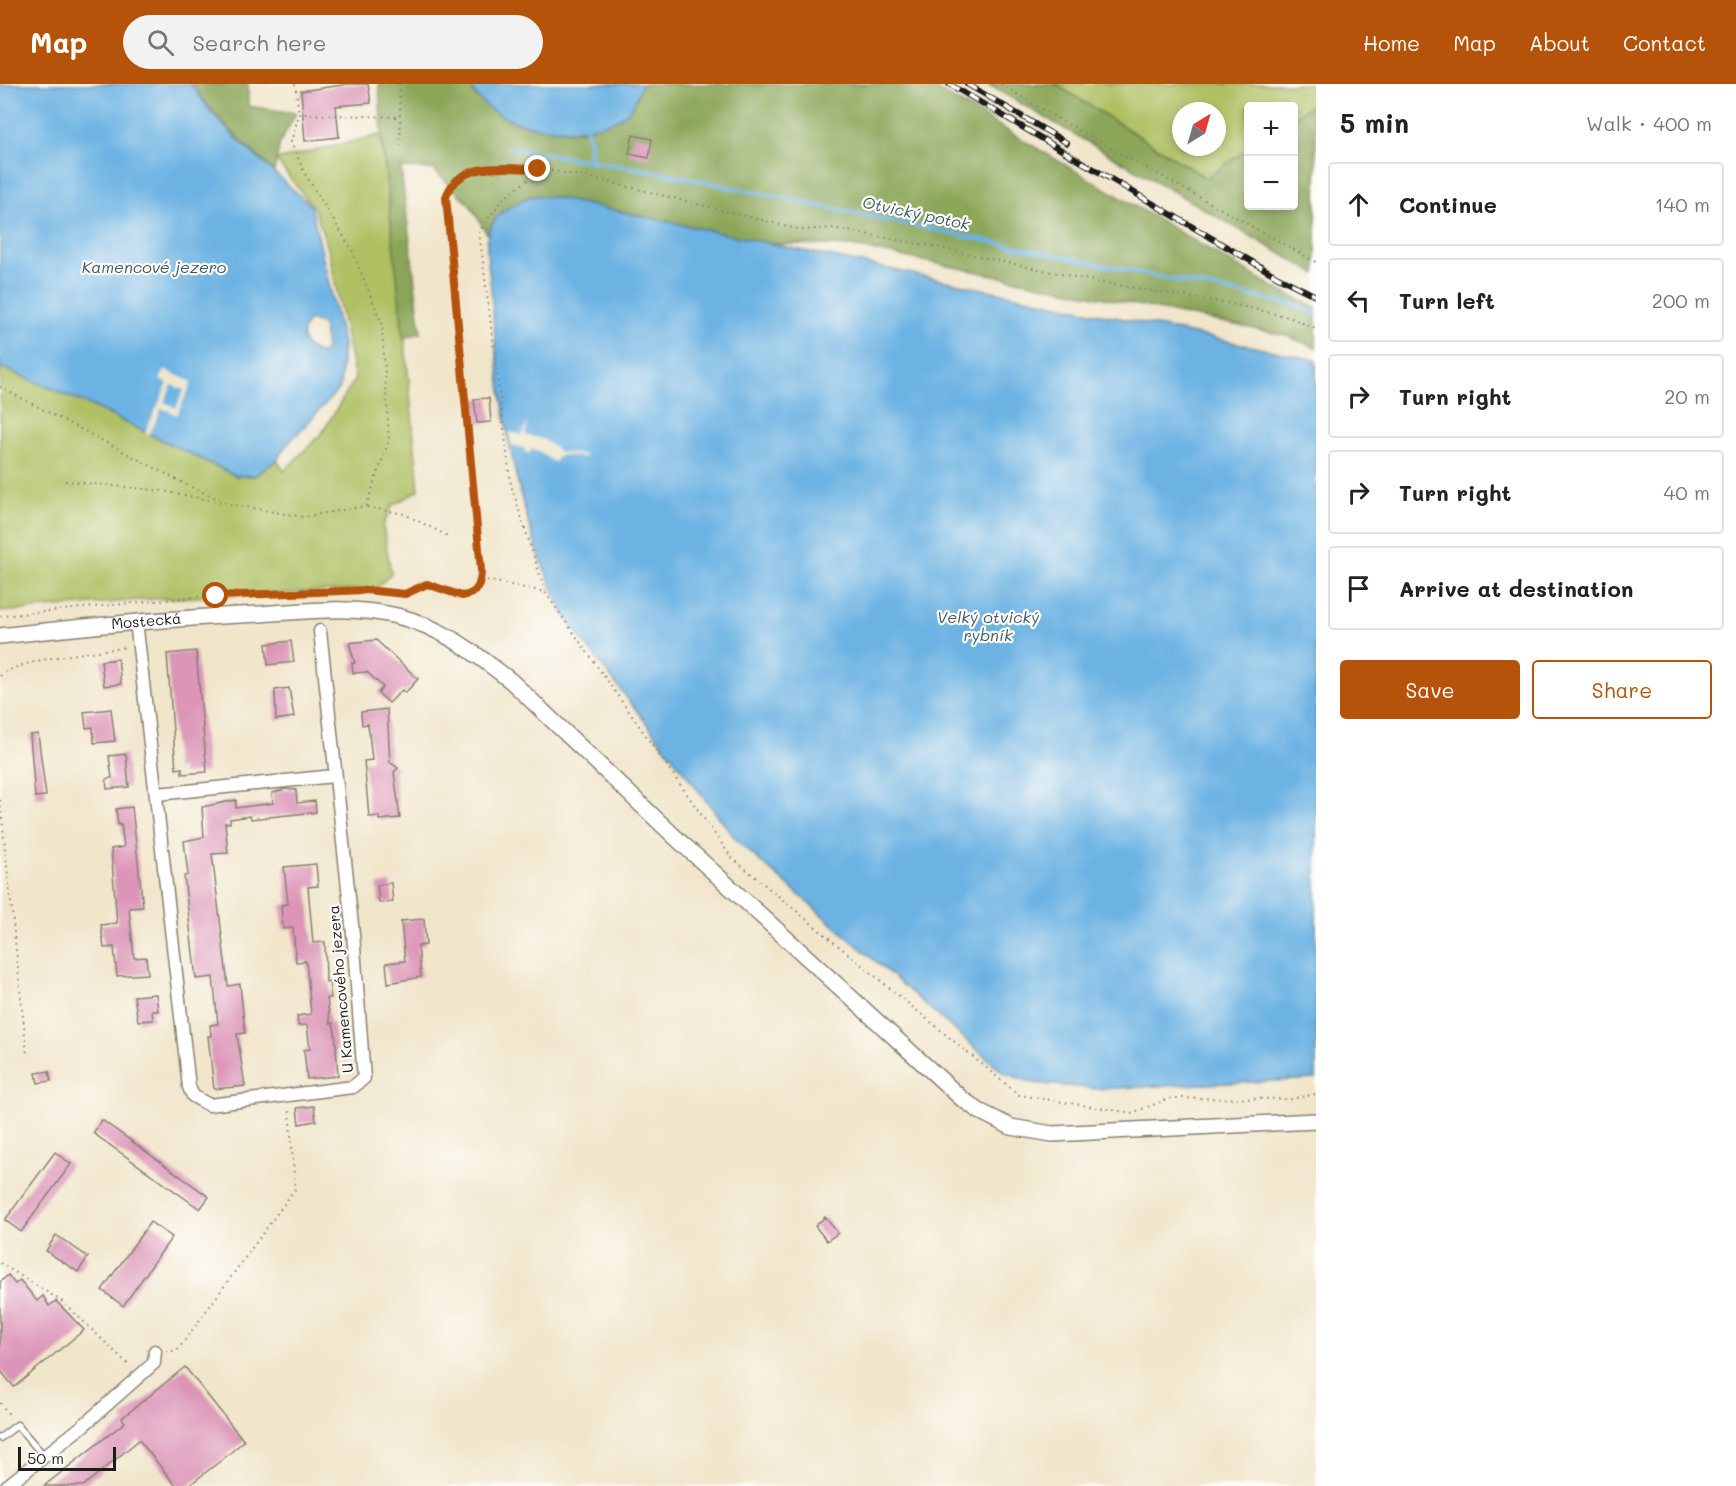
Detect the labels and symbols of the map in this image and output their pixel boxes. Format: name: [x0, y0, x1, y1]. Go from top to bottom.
north arrow: [1172, 102, 1226, 156]
route end: [524, 155, 550, 181]
water label: Otvický potok: [861, 191, 972, 234]
water label: Kamencové jezero: [82, 256, 227, 277]
route start: [202, 582, 228, 608]
water label: Velký otvický rybník: [937, 606, 1040, 645]
street label: Mostecká: [110, 608, 182, 633]
street label: U Kamencového jezera: [323, 904, 357, 1074]
scale bar: [18, 1444, 116, 1472]

